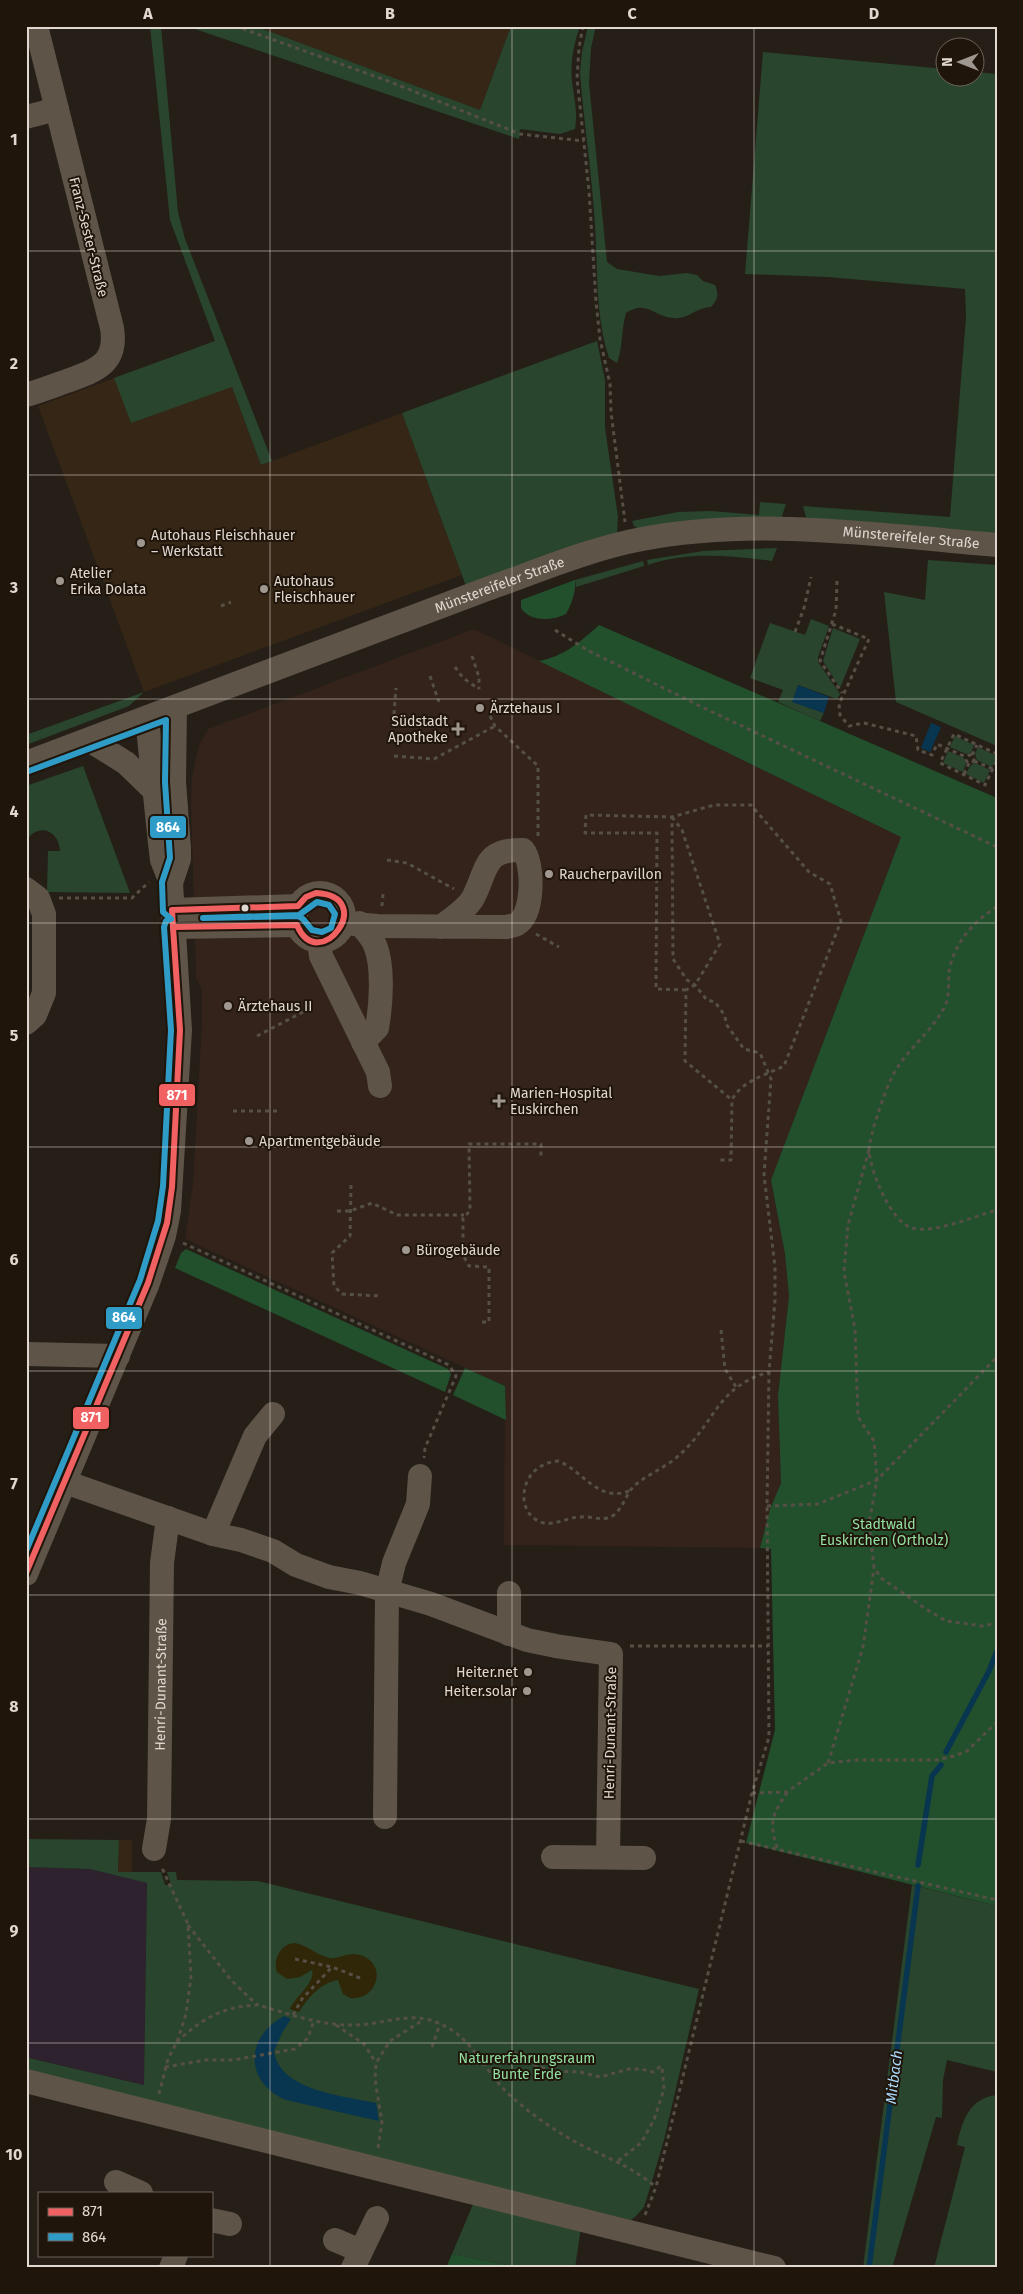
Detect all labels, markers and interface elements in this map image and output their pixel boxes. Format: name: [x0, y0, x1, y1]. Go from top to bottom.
text: A: [142, 4, 153, 23]
text: B: [385, 4, 395, 23]
text: C: [627, 4, 637, 23]
text: D: [869, 4, 879, 23]
north arrow: [936, 38, 986, 88]
text: N: [939, 57, 956, 67]
text: 1: [10, 130, 18, 149]
street label: Franz-Sester-Straße: [65, 175, 112, 299]
text: 2: [10, 354, 18, 373]
street label: Münstereifeler Straße: [842, 523, 980, 552]
place label: Autohaus Fleischhauer – Werkstatt: [151, 527, 296, 560]
marker: Autohaus Fleischhauer – Werkstatt: [135, 537, 147, 549]
street label: Münstereifeler Straße: [432, 553, 567, 617]
place label: Atelier Erika Dolata: [70, 565, 146, 598]
place label: Autohaus Fleischhauer: [274, 573, 355, 606]
marker: Atelier Erika Dolata: [54, 575, 66, 587]
text: 3: [9, 578, 18, 597]
marker: Autohaus Fleischhauer: [258, 583, 270, 595]
place label: Ärztehaus I: [490, 700, 560, 717]
marker: Ärztehaus I: [474, 702, 486, 714]
place label: Südstadt Apotheke: [388, 713, 449, 746]
marker: Südstadt Apotheke: [452, 723, 464, 735]
text: 4: [9, 802, 19, 821]
line badge: 864: [149, 815, 187, 839]
text: 864: [156, 819, 180, 836]
place label: Raucherpavillon: [559, 866, 662, 883]
marker: Raucherpavillon: [543, 868, 555, 880]
unlabelled marker: [240, 903, 250, 913]
place label: Ärztehaus II: [238, 998, 312, 1015]
marker: Ärztehaus II: [222, 1000, 234, 1012]
text: 5: [10, 1026, 19, 1045]
line badge: 871: [158, 1083, 196, 1107]
place label: Marien-Hospital Euskirchen: [510, 1085, 612, 1118]
text: 871: [167, 1087, 187, 1104]
marker: Marien-Hospital Euskirchen: [492, 1094, 506, 1108]
place label: Apartmentgebäude: [259, 1133, 381, 1150]
marker: Apartmentgebäude: [243, 1135, 255, 1147]
place label: Bürogebäude: [416, 1242, 500, 1259]
marker: Bürogebäude: [400, 1244, 412, 1256]
text: 6: [9, 1250, 19, 1269]
line badge: 864: [105, 1306, 143, 1330]
text: 864: [112, 1309, 136, 1326]
line badge: 871: [72, 1406, 110, 1430]
text: 871: [81, 1409, 101, 1426]
text: 7: [10, 1474, 18, 1493]
park label: Stadtwald Euskirchen (Ortholz): [820, 1516, 948, 1549]
street label: Henri-Dunant-Straße: [152, 1618, 170, 1751]
place label: Heiter.net: [456, 1664, 519, 1681]
marker: Heiter.net: [522, 1666, 534, 1678]
street label: Henri-Dunant-Straße: [601, 1667, 620, 1799]
place label: Heiter.solar: [444, 1683, 518, 1700]
marker: Heiter.solar: [521, 1685, 533, 1697]
text: 8: [9, 1697, 19, 1716]
text: 9: [10, 1921, 19, 1940]
water label: Mitbach: [882, 2049, 906, 2105]
park label: Naturerfahrungsraum Bunte Erde: [459, 2050, 595, 2083]
text: 10: [6, 2145, 22, 2164]
legend: [38, 2192, 212, 2256]
text: 871: [82, 2202, 103, 2220]
text: 864: [82, 2228, 106, 2246]

